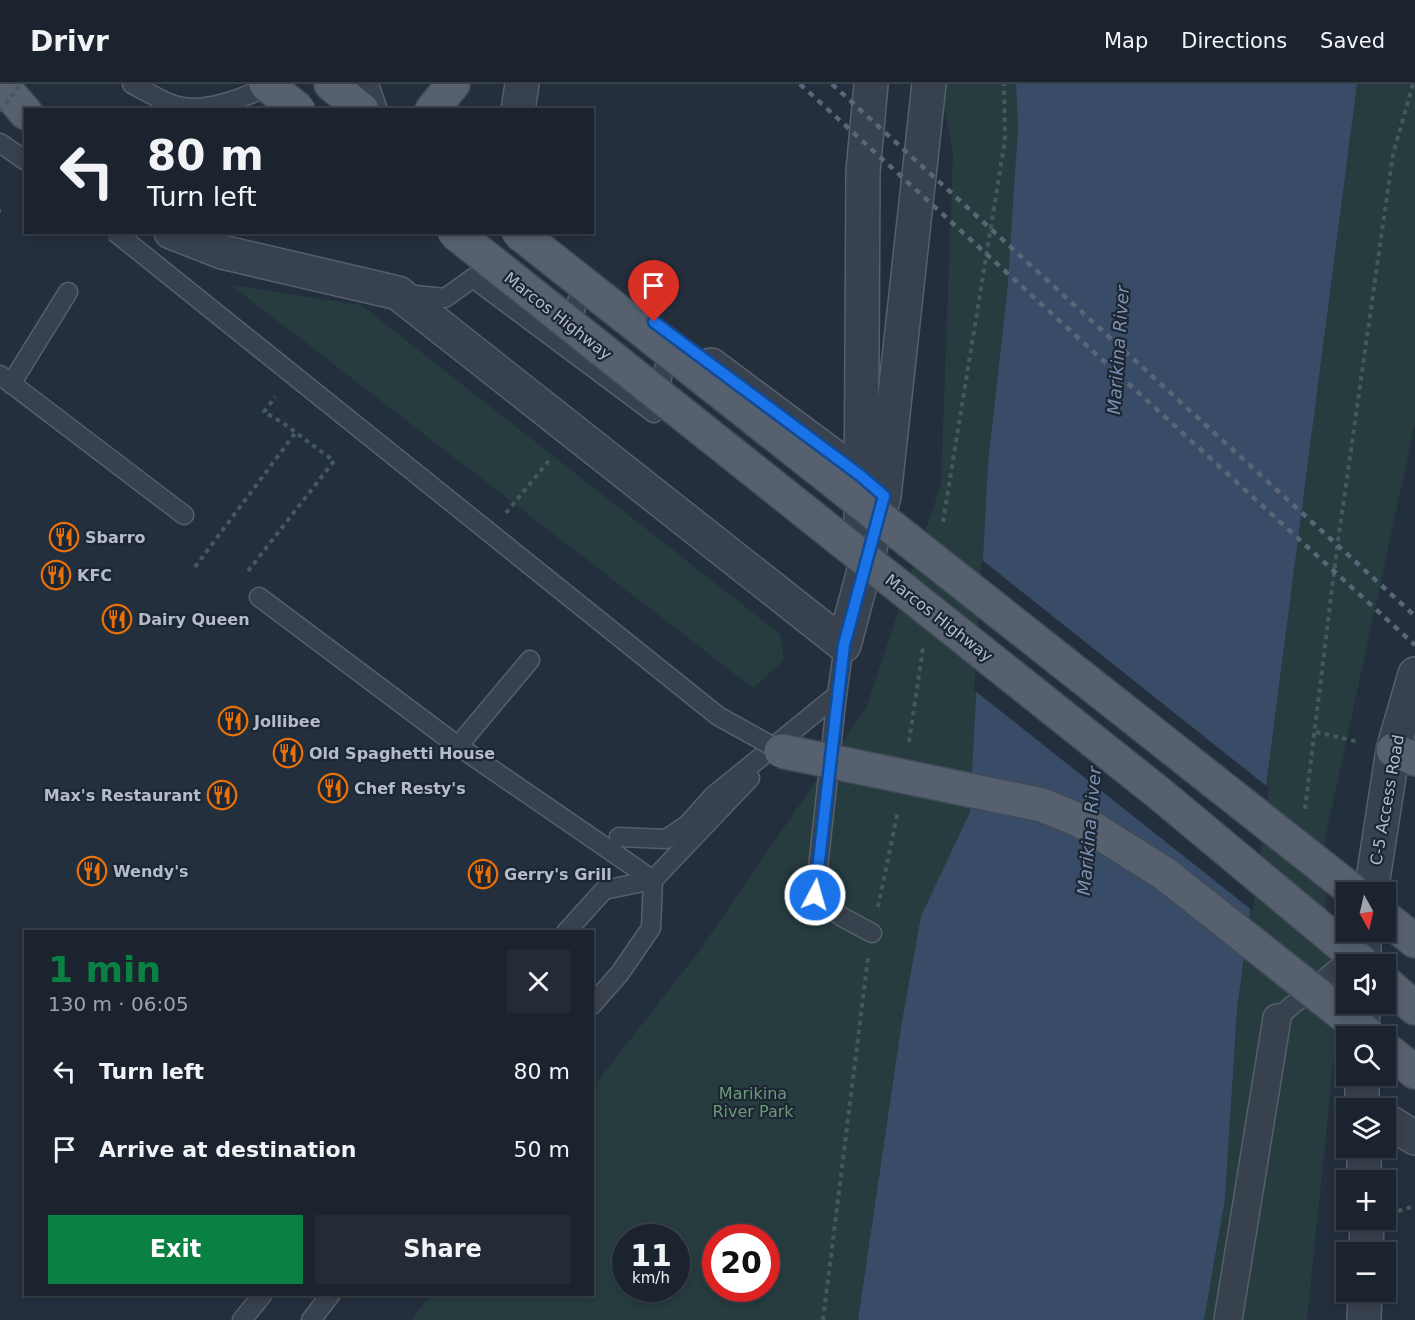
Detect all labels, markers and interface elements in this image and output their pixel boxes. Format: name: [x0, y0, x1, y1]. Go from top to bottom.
text: Drivr: [30, 25, 109, 58]
text: Map: [1104, 29, 1148, 53]
text: Directions: [1181, 29, 1287, 53]
text: Saved: [1320, 29, 1385, 53]
text: 80 m: [147, 131, 264, 180]
icon: left: [48, 132, 126, 210]
text: Turn left: [147, 181, 257, 212]
pin: [628, 260, 679, 322]
street label: Marcos Highway: [501, 268, 615, 364]
icon: arrive: [637, 269, 670, 302]
water label: Marikina River: [1103, 283, 1133, 415]
restaurant icon: Sbarro: [48, 521, 80, 553]
place label: Sbarro: [85, 528, 146, 547]
restaurant icon: KFC: [40, 559, 72, 591]
place label: KFC: [77, 566, 112, 585]
street label: Marcos Highway: [882, 570, 996, 666]
restaurant icon: Dairy Queen: [101, 603, 133, 635]
place label: Dairy Queen: [138, 610, 250, 629]
restaurant icon: Jollibee: [217, 705, 249, 737]
place label: Jollibee: [253, 712, 321, 731]
street label: C-5 Access Road: [1366, 733, 1408, 867]
restaurant icon: Old Spaghetti House: [272, 737, 304, 769]
place label: Old Spaghetti House: [309, 744, 495, 763]
water label: Marikina River: [1073, 764, 1105, 896]
restaurant icon: Chef Resty's: [317, 772, 349, 804]
restaurant icon: Max's Restaurant: [206, 779, 238, 811]
place label: Chef Resty's: [354, 779, 466, 798]
place label: Max's Restaurant: [44, 786, 201, 805]
restaurant icon: Wendy's: [76, 855, 108, 887]
restaurant icon: Gerry's Grill: [467, 858, 499, 890]
place label: Wendy's: [113, 862, 189, 881]
position arrow: [783, 863, 847, 927]
place label: Gerry's Grill: [504, 865, 612, 884]
north arrow: [1336, 882, 1396, 942]
map controls: [1336, 882, 1396, 1302]
text: 1 min: [48, 949, 161, 990]
button: close: [507, 950, 570, 1013]
button: sound: [1336, 954, 1396, 1014]
text: 130 m · 06:05: [48, 992, 189, 1016]
button: search: [1336, 1026, 1396, 1086]
icon: left: [48, 1055, 81, 1088]
text: Turn left: [99, 1059, 204, 1084]
text: 80 m: [514, 1059, 570, 1084]
park label: Marikina River Park: [712, 1084, 794, 1121]
button: layers: [1336, 1098, 1396, 1158]
icon: arrive: [48, 1133, 81, 1166]
text: Arrive at destination: [99, 1137, 356, 1162]
text: 50 m: [514, 1137, 570, 1162]
button: +: [1336, 1170, 1396, 1230]
button: Exit: [48, 1215, 303, 1284]
button: Share: [315, 1215, 570, 1284]
speed limit sign: 20: [702, 1224, 780, 1302]
text: 11: [630, 1238, 672, 1273]
button: −: [1336, 1242, 1396, 1302]
text: km/h: [632, 1269, 670, 1287]

